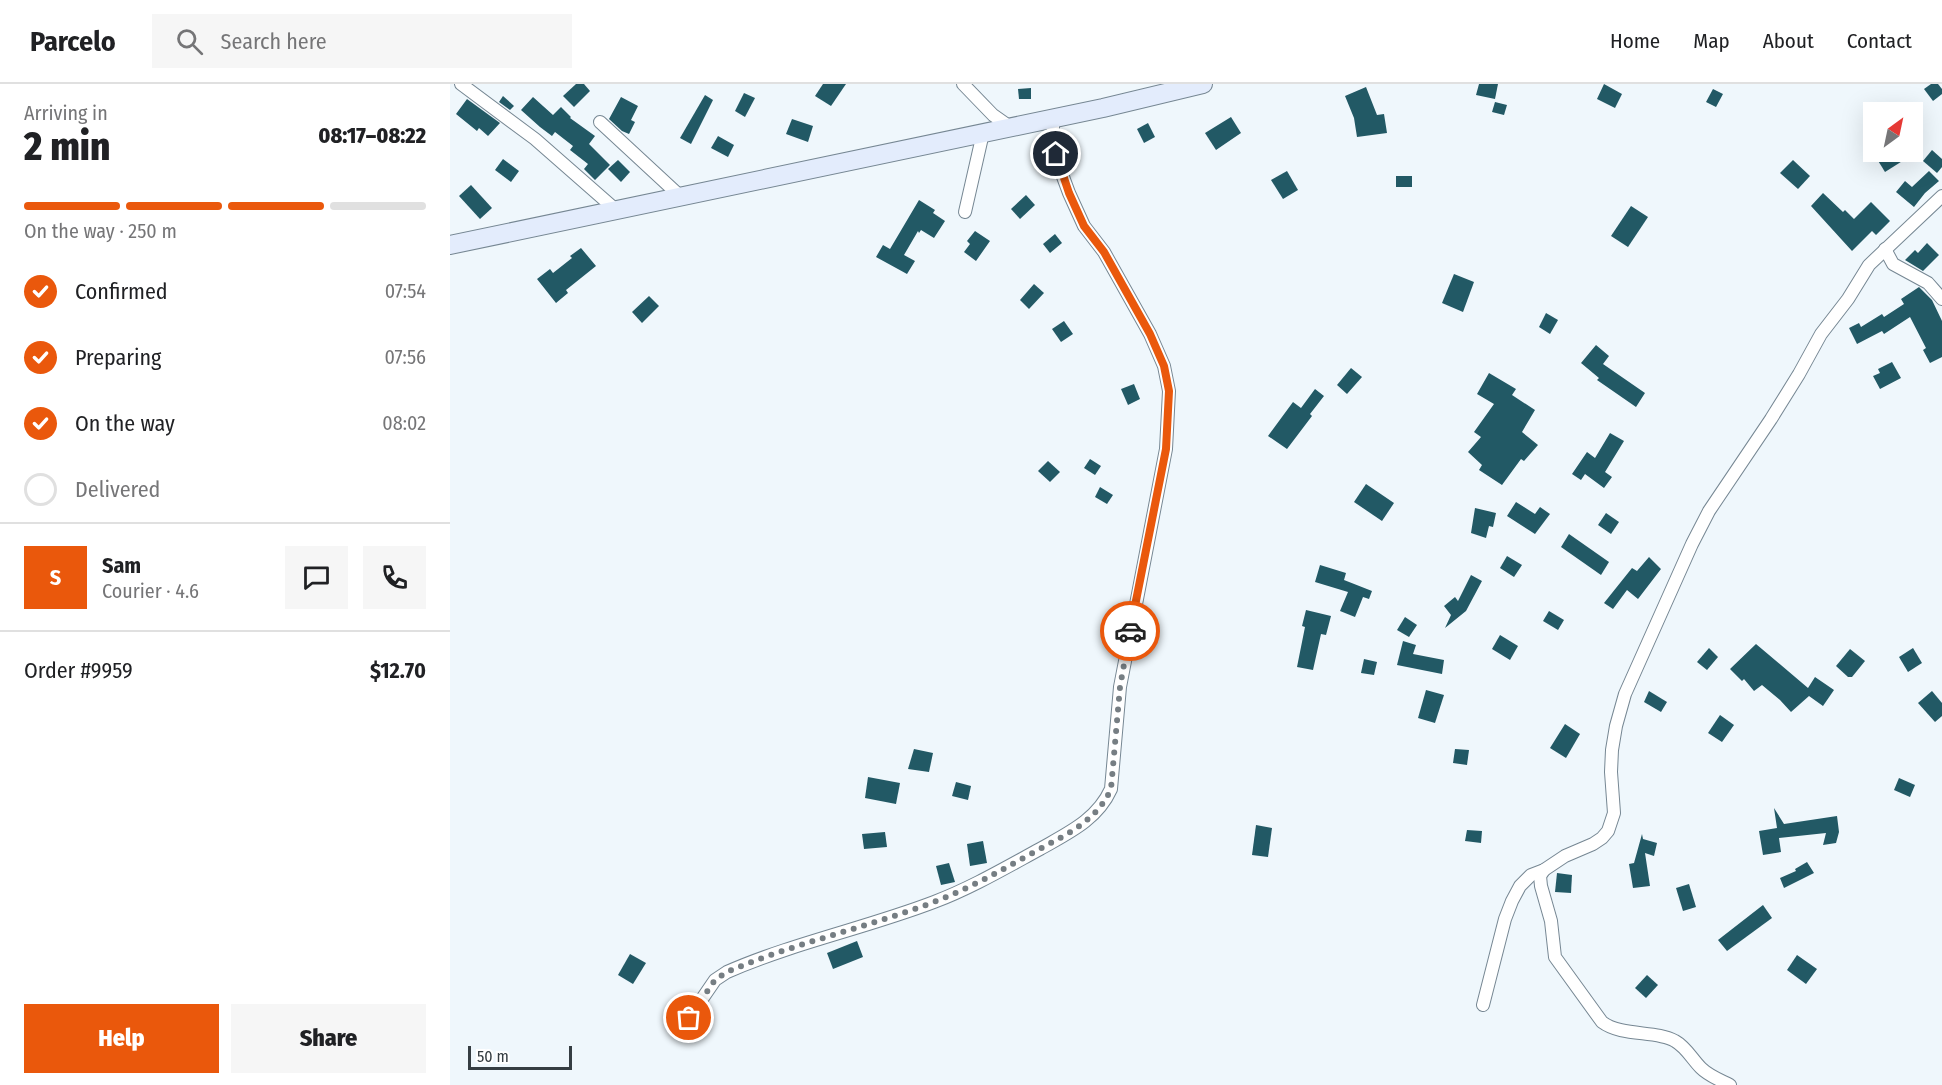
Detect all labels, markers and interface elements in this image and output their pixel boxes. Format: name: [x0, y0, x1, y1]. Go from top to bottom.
search box: [152, 14, 572, 68]
text: Parcelo: [30, 25, 116, 58]
icon: search: [173, 25, 206, 58]
text: Search here: [221, 28, 327, 55]
text: Home: [1610, 28, 1660, 54]
text: Map: [1693, 28, 1730, 54]
text: About: [1763, 28, 1814, 54]
text: Contact: [1847, 28, 1912, 54]
text: Arriving in: [24, 101, 108, 125]
north arrow: [1863, 102, 1923, 162]
map controls: [1863, 102, 1923, 162]
text: 08:17–08:22: [318, 122, 426, 149]
text: 2 min: [24, 124, 110, 170]
pin: [1030, 128, 1081, 179]
icon: home: [1039, 137, 1072, 170]
text: On the way · 250 m: [24, 219, 177, 243]
icon: check: [24, 275, 57, 308]
text: Confirmed: [75, 278, 168, 305]
text: 07:54: [385, 279, 426, 303]
icon: check: [24, 341, 57, 374]
text: Preparing: [75, 344, 161, 371]
text: 07:56: [384, 345, 426, 369]
icon: check: [24, 407, 57, 440]
text: On the way: [75, 410, 175, 437]
text: 08:02: [382, 411, 426, 435]
text: Delivered: [75, 476, 160, 503]
button: chat: [285, 546, 348, 609]
button: phone: [363, 546, 426, 609]
text: Sam: [102, 552, 141, 579]
text: S: [50, 564, 61, 591]
text: Courier · 4.6: [102, 579, 199, 603]
courier: [1100, 601, 1160, 661]
icon: car: [1114, 615, 1147, 648]
text: Order #9959: [24, 657, 133, 684]
text: $12.70: [370, 657, 426, 684]
pin: [663, 992, 714, 1043]
icon: bag: [672, 1001, 705, 1034]
button: Help: [24, 1004, 219, 1073]
button: Share: [231, 1004, 426, 1073]
scale bar: [468, 1043, 572, 1070]
text: 50 m: [477, 1047, 509, 1066]

